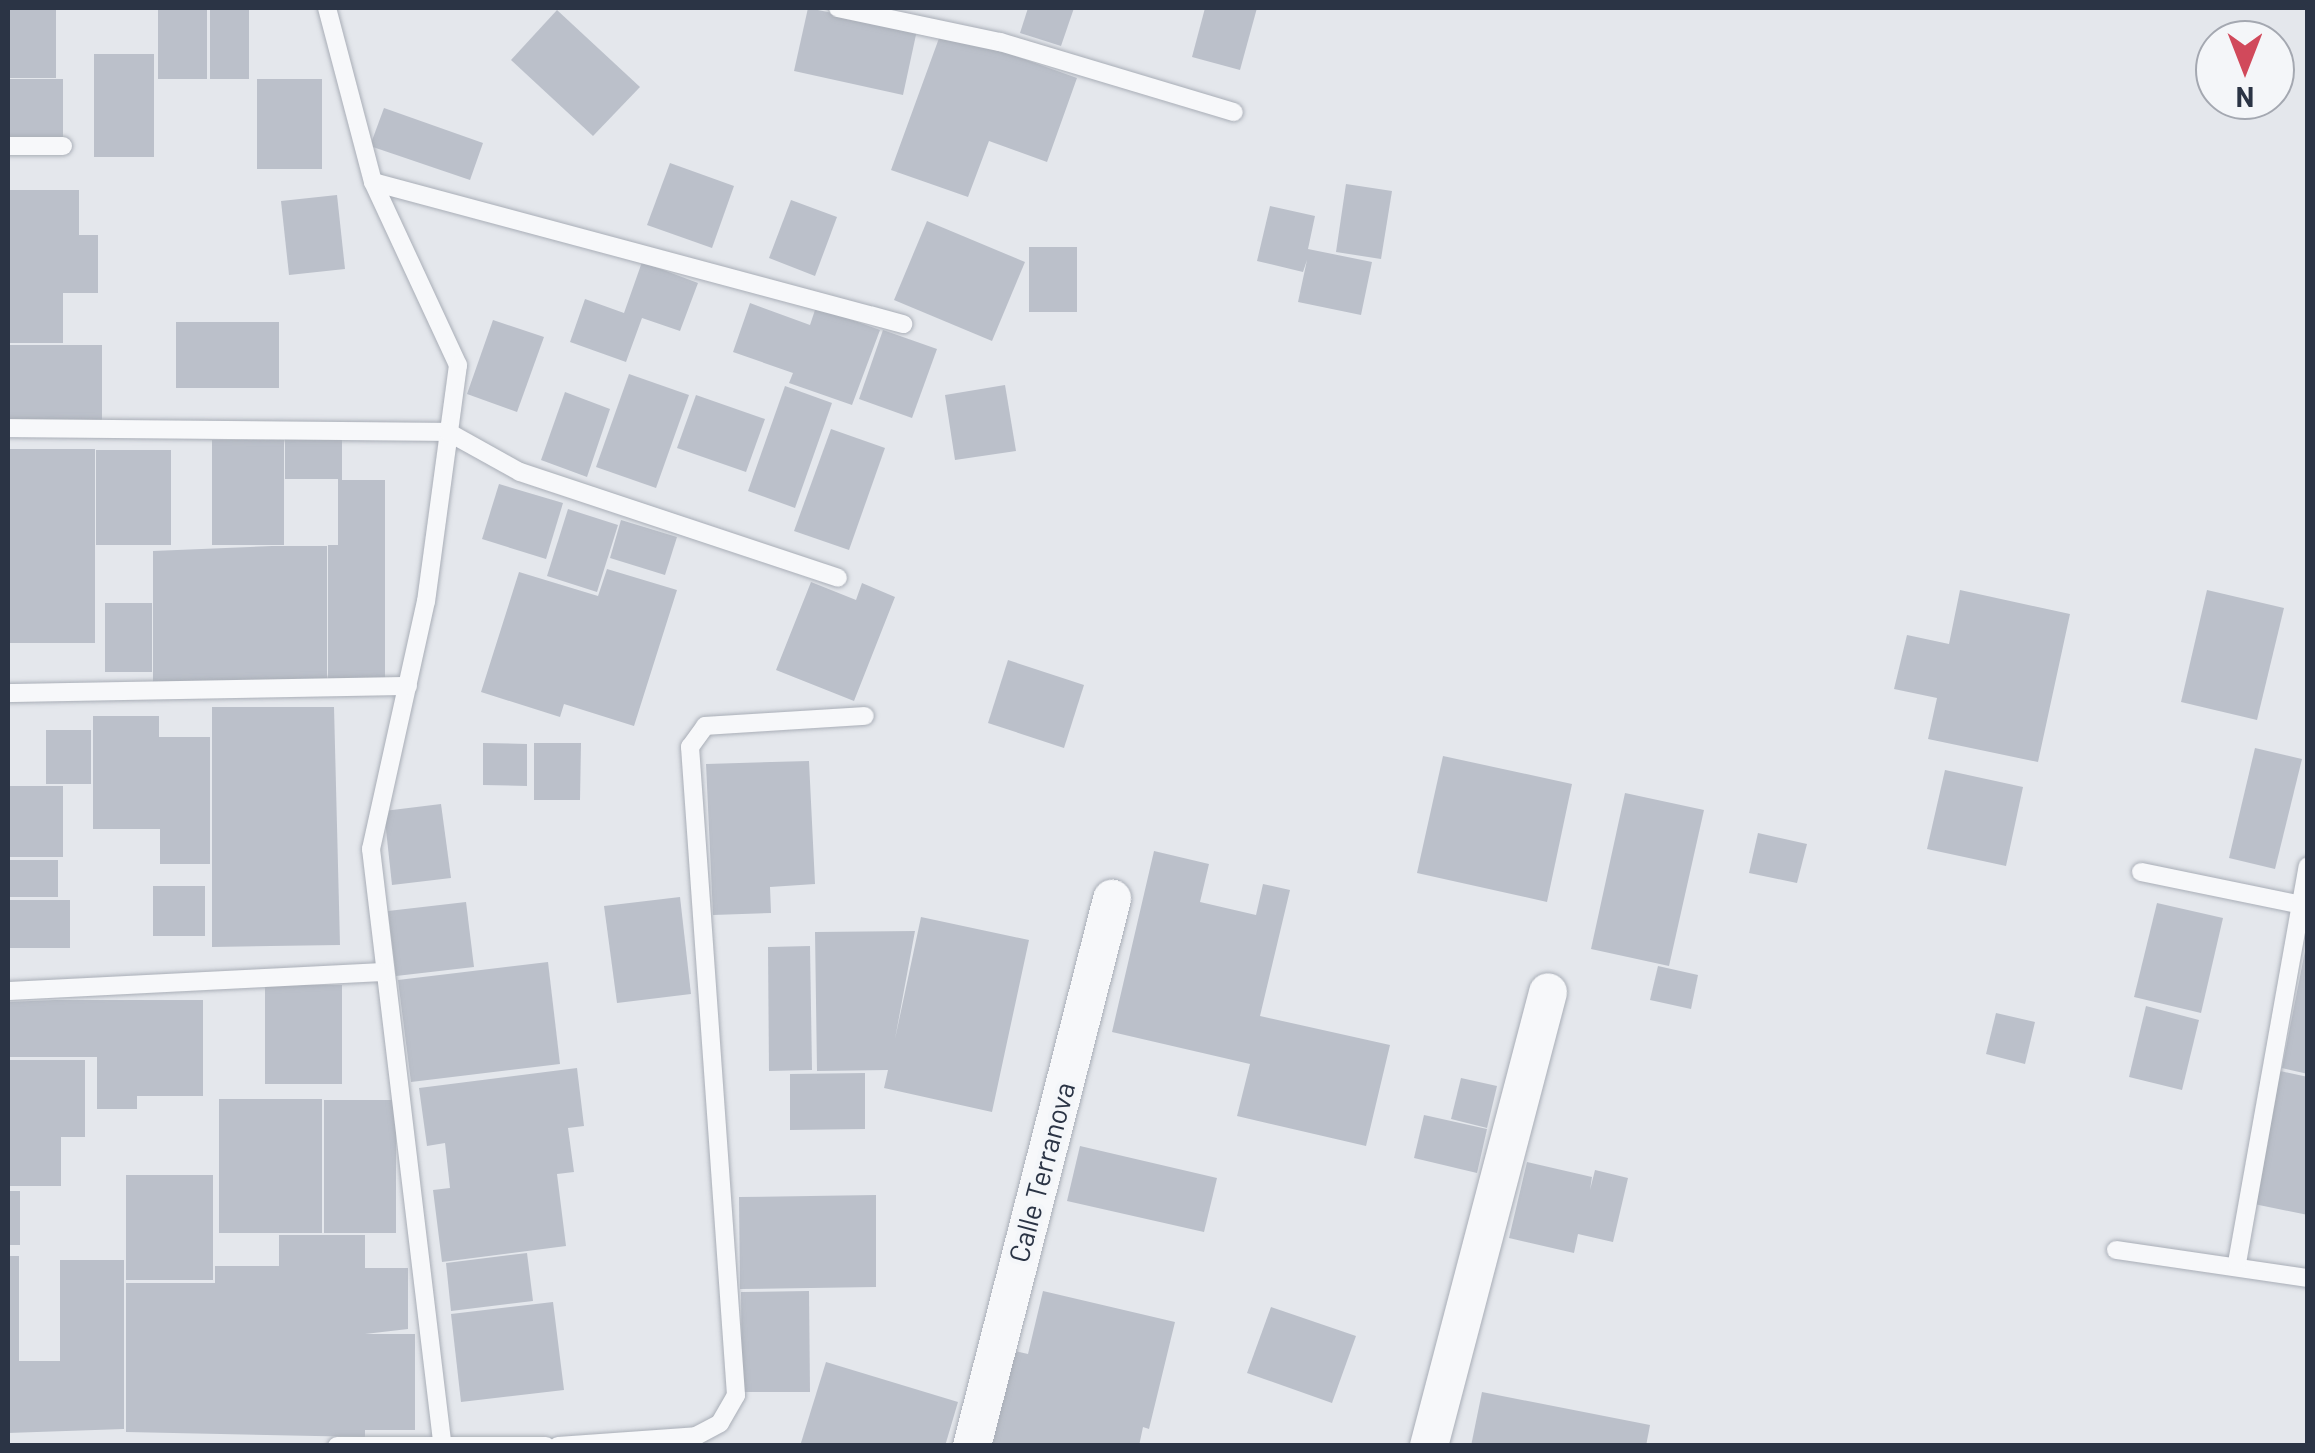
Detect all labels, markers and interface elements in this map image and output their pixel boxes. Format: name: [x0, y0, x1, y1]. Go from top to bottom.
north arrow: [2195, 20, 2295, 120]
text: N: [2236, 81, 2254, 115]
street label: Calle Terranova: [1001, 1078, 1081, 1266]

